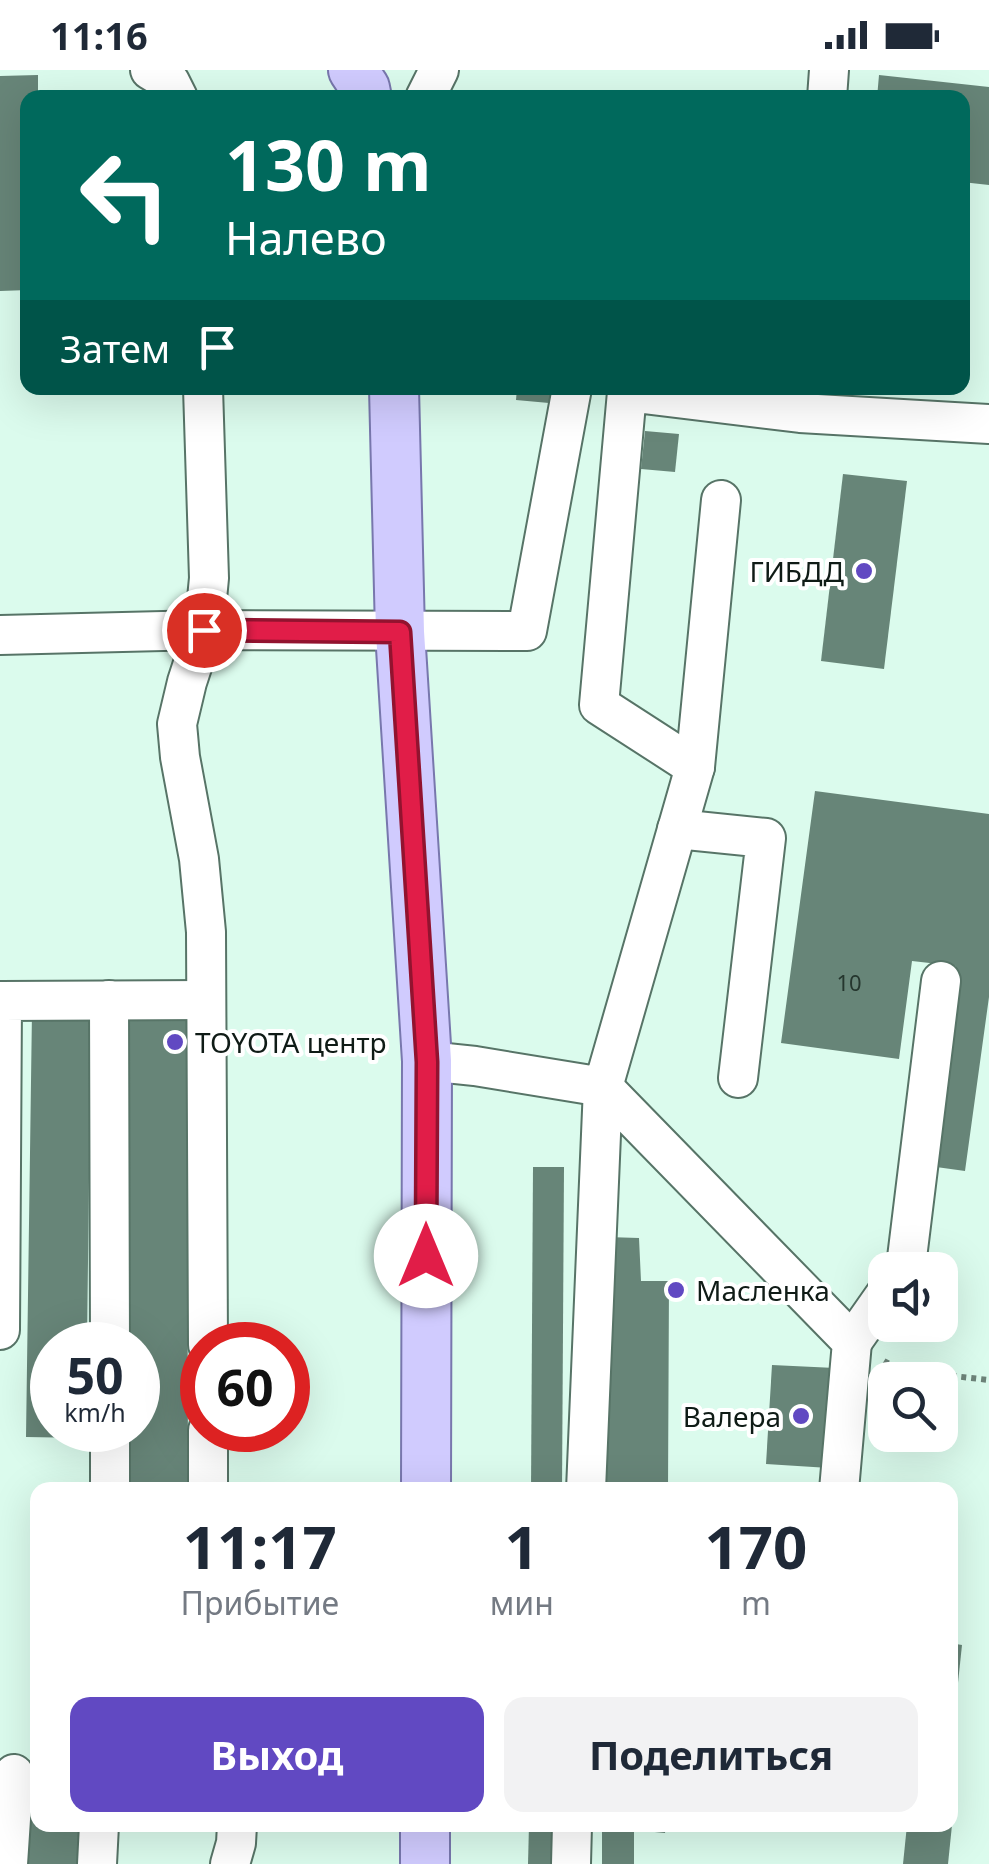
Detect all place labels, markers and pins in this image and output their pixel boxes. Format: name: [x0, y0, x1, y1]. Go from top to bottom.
place label: ГИБДД: [749, 552, 845, 590]
marker: ГИБДД: [853, 560, 875, 582]
pin: [162, 588, 247, 673]
place label: TOYOTA центр: [195, 1023, 387, 1061]
marker: TOYOTA центр: [164, 1031, 186, 1053]
place label: Масленка: [696, 1271, 830, 1309]
marker: Масленка: [665, 1279, 687, 1301]
place label: Валера: [683, 1397, 781, 1435]
marker: Валера: [790, 1405, 812, 1427]

